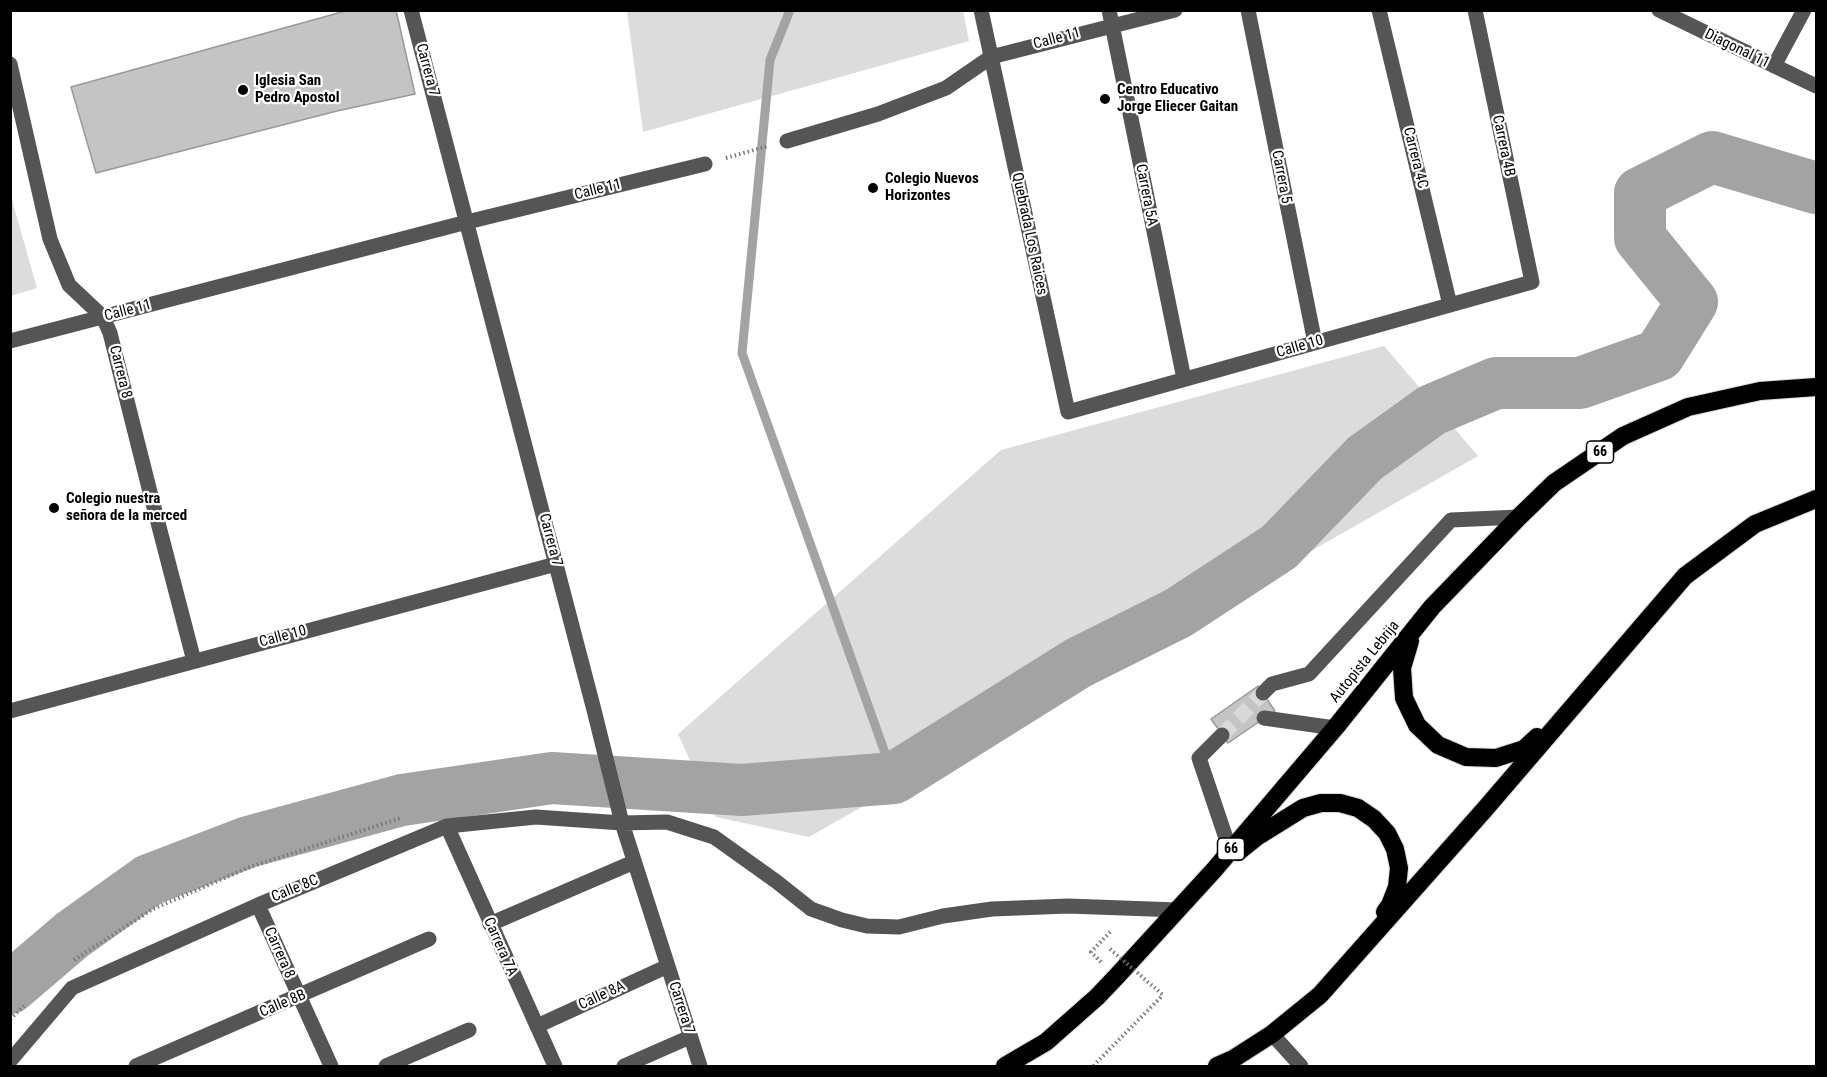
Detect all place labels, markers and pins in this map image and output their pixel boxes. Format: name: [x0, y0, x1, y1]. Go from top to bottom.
place label: Iglesia San Pedro Apostol: [255, 72, 340, 107]
place label: Centro Educativo Jorge Eliecer Gaitan: [1117, 81, 1238, 116]
marker: Iglesia San Pedro Apostol: [236, 83, 250, 97]
marker: Centro Educativo Jorge Eliecer Gaitan: [1098, 92, 1112, 106]
place label: Colegio Nuevos Horizontes: [885, 170, 979, 205]
marker: Colegio Nuevos Horizontes: [866, 181, 880, 195]
place label: Colegio nuestra señora de la merced: [66, 490, 187, 525]
marker: Colegio nuestra señora de la merced: [47, 501, 61, 515]

